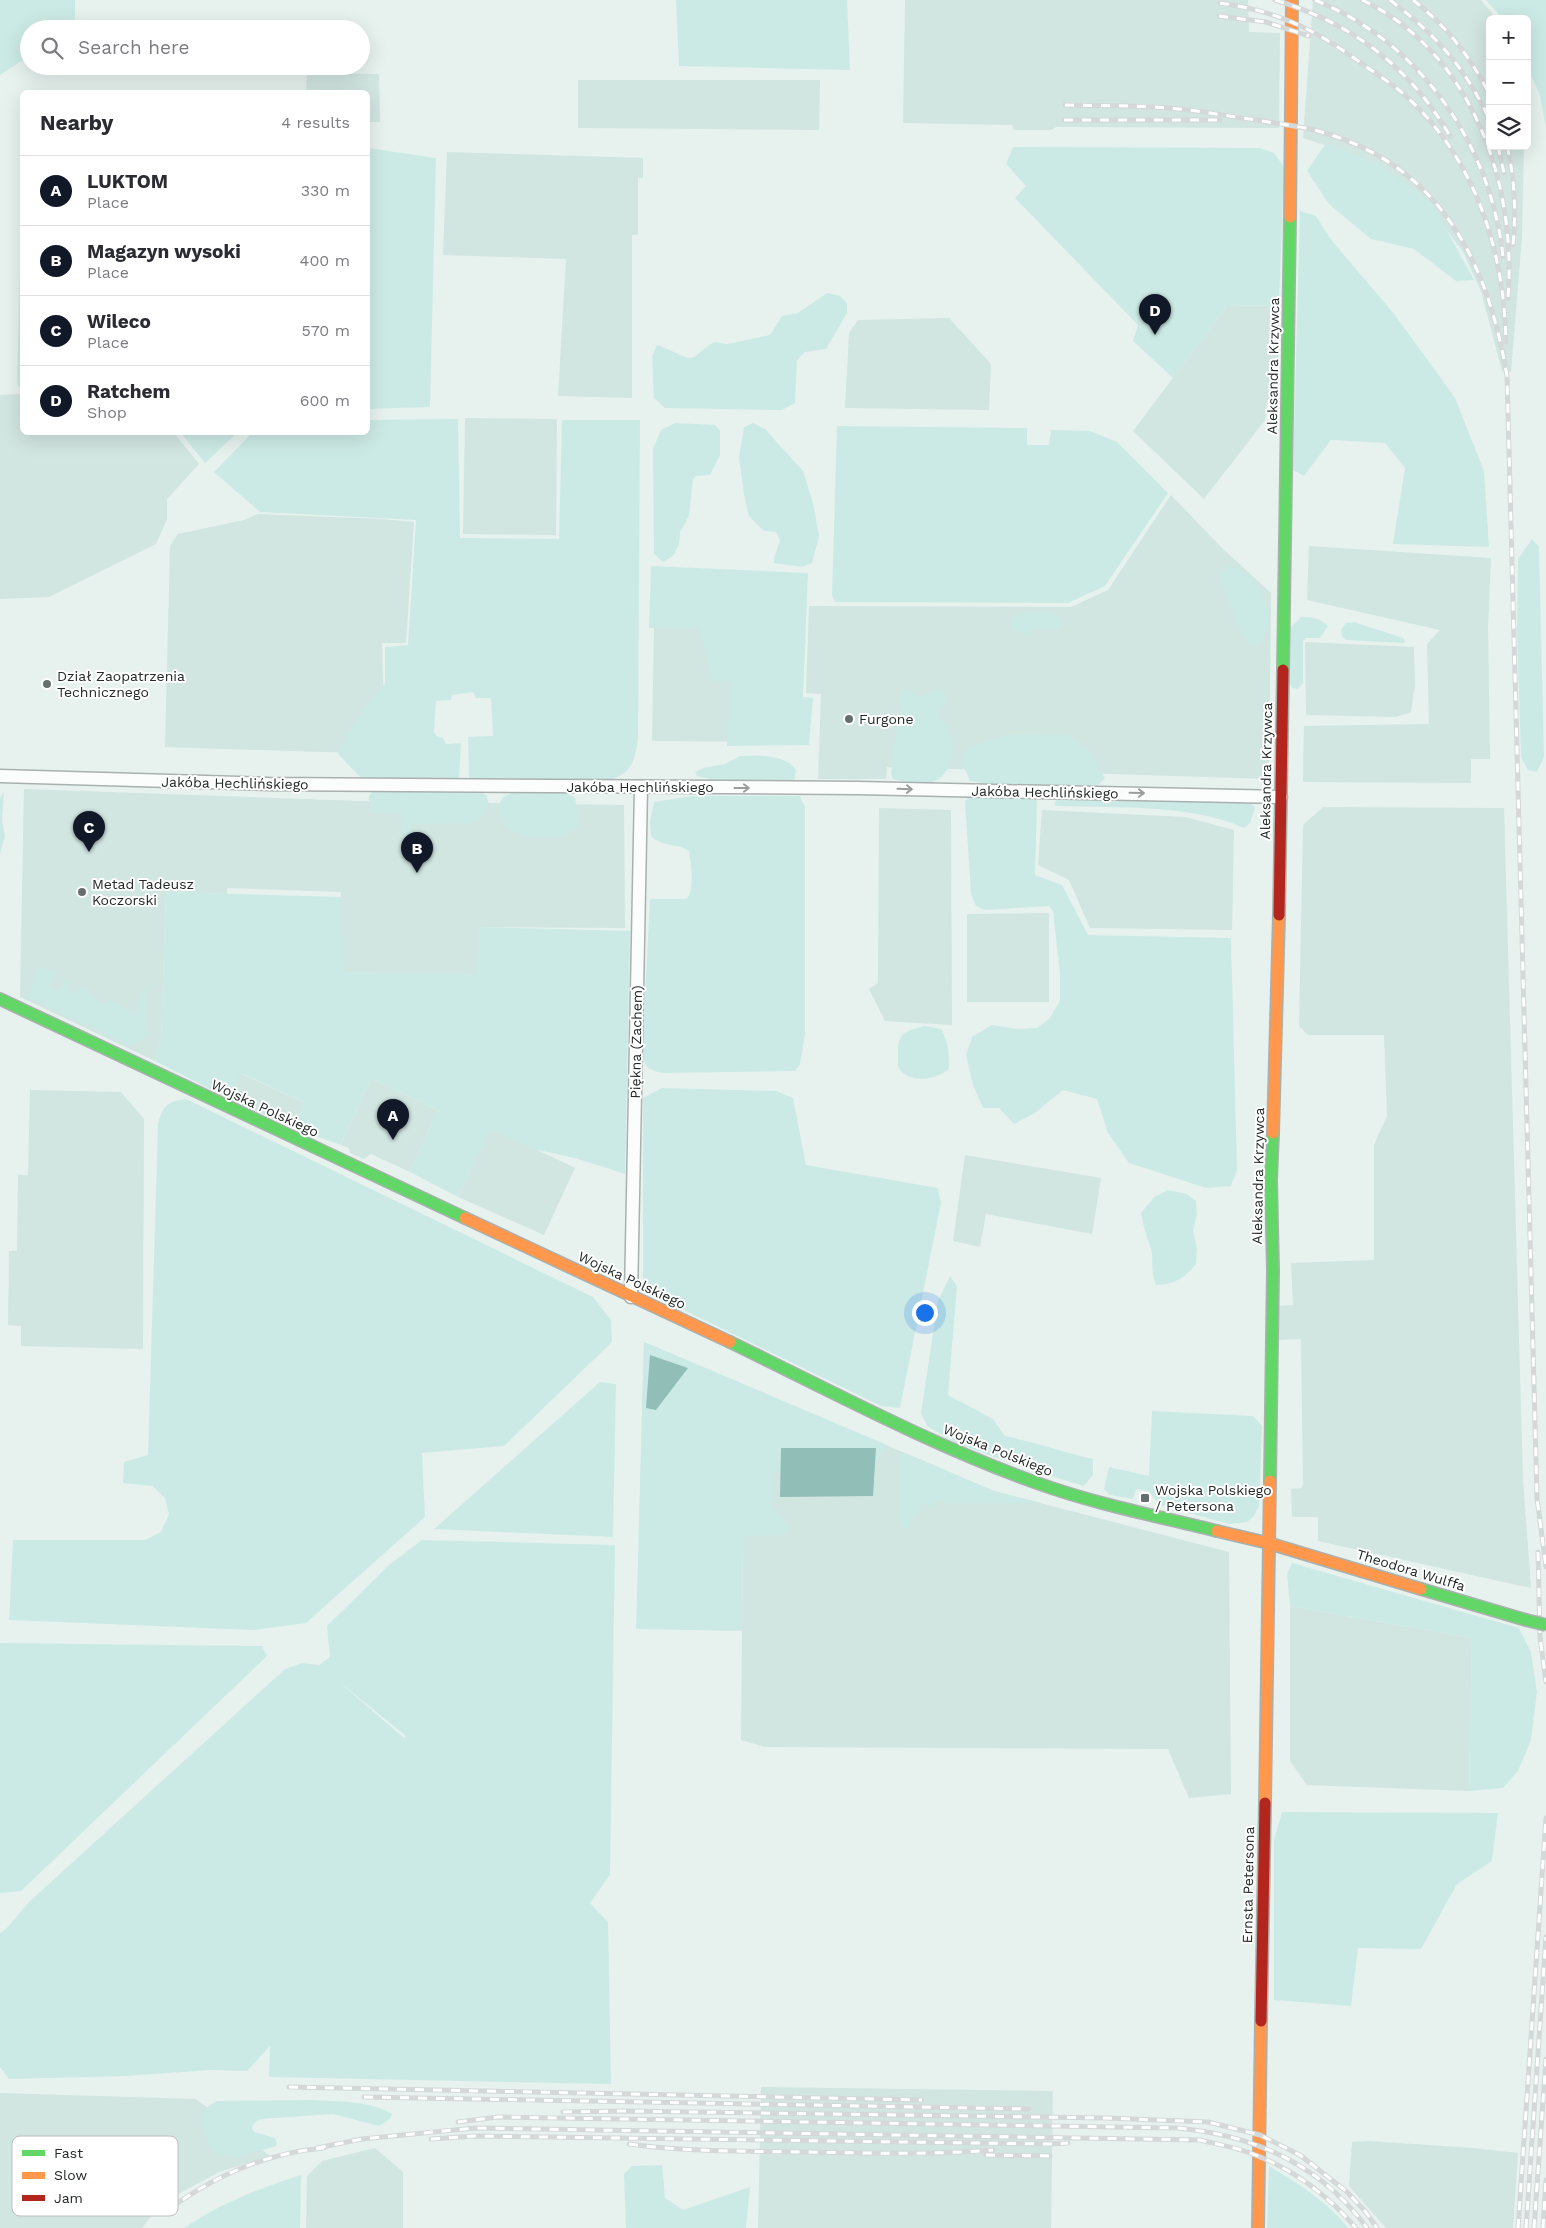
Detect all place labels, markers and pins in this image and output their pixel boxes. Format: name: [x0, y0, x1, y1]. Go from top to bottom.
pin: D: [1139, 294, 1171, 335]
place label: Dział Zaopatrzenia Technicznego: [57, 668, 185, 700]
marker: Dział Zaopatrzenia Technicznego: [41, 678, 53, 690]
place label: Furgone: [859, 711, 914, 727]
marker: Furgone: [843, 713, 855, 725]
pin: C: [73, 811, 105, 852]
pin: B: [401, 832, 433, 873]
place label: Metad Tadeusz Koczorski: [92, 876, 194, 908]
marker: Metad Tadeusz Koczorski: [76, 886, 88, 898]
pin: A: [377, 1099, 409, 1140]
place label: Wojska Polskiego / Petersona: [1155, 1482, 1272, 1514]
marker: Wojska Polskiego / Petersona: [1139, 1492, 1151, 1504]

